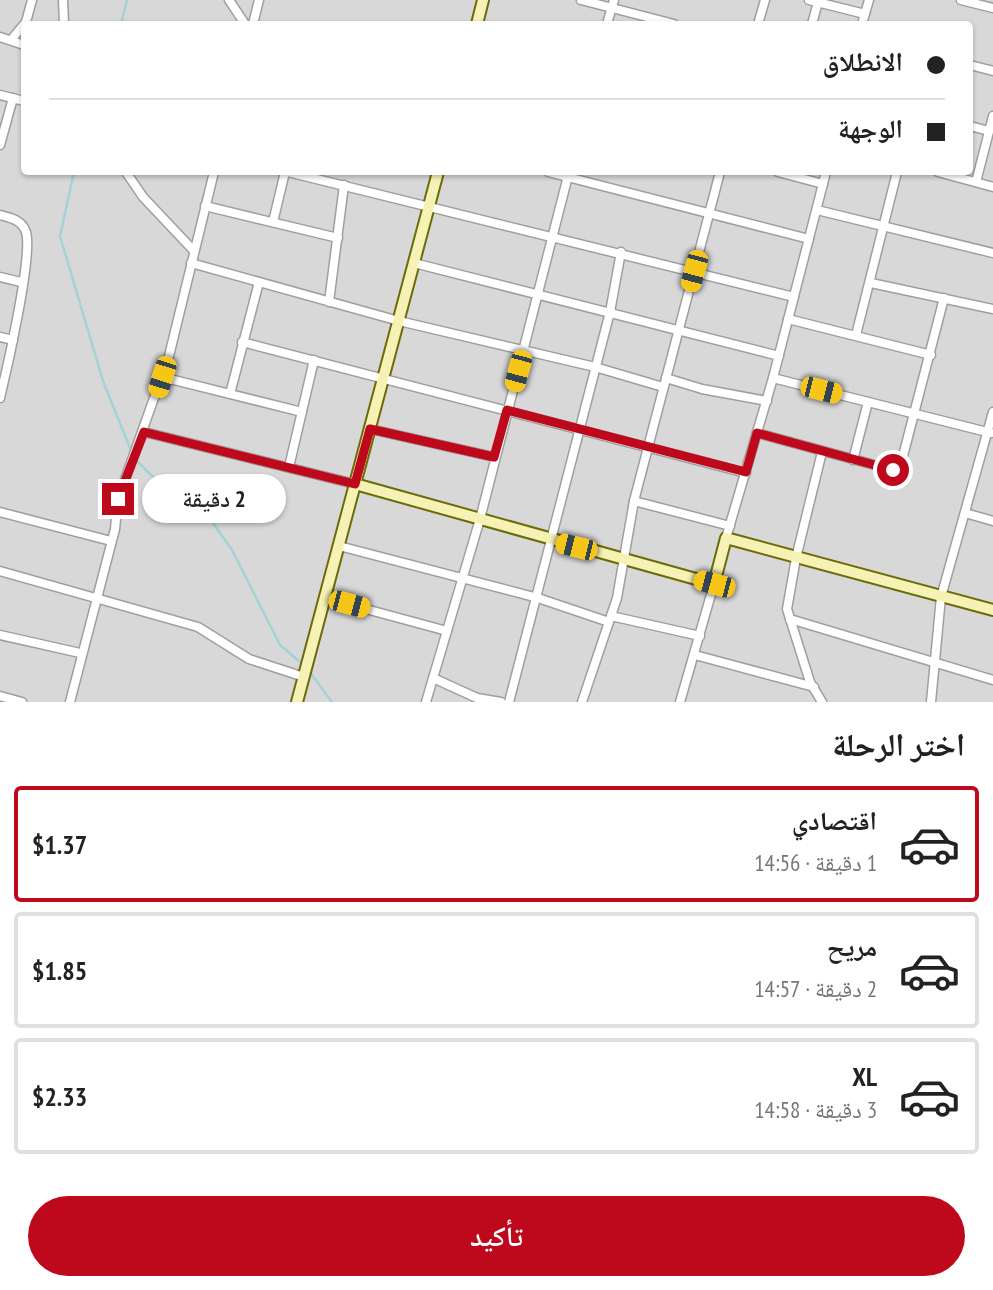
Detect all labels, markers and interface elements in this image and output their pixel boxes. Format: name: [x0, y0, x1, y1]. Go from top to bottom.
text: الانطلاق: [823, 45, 903, 78]
text: الوجهة: [838, 112, 903, 145]
car: [679, 248, 710, 294]
car: [503, 348, 534, 394]
car: [146, 354, 179, 400]
car: [799, 375, 844, 405]
route start: [877, 454, 909, 486]
callout: 2 دقيقة: [142, 475, 286, 524]
route end: [102, 483, 134, 515]
text: 2 دقيقة: [182, 484, 246, 513]
car: [554, 532, 599, 562]
car: [691, 568, 738, 600]
car: [326, 588, 373, 620]
text: اختر الرحلة: [832, 723, 965, 765]
text: اقتصادي: [792, 804, 877, 837]
icon: car: [898, 813, 961, 876]
text: $1.37: [32, 828, 87, 861]
text: 1 دقيقة · 14:56: [754, 848, 877, 877]
text: مريح: [827, 930, 877, 963]
icon: car: [898, 939, 961, 1002]
text: $1.85: [32, 954, 87, 987]
text: 2 دقيقة · 14:57: [754, 974, 877, 1003]
text: XL: [852, 1060, 877, 1093]
icon: car: [898, 1065, 961, 1128]
text: $2.33: [32, 1080, 87, 1113]
text: 3 دقيقة · 14:58: [754, 1095, 877, 1124]
button: تأكيد: [28, 1196, 965, 1276]

